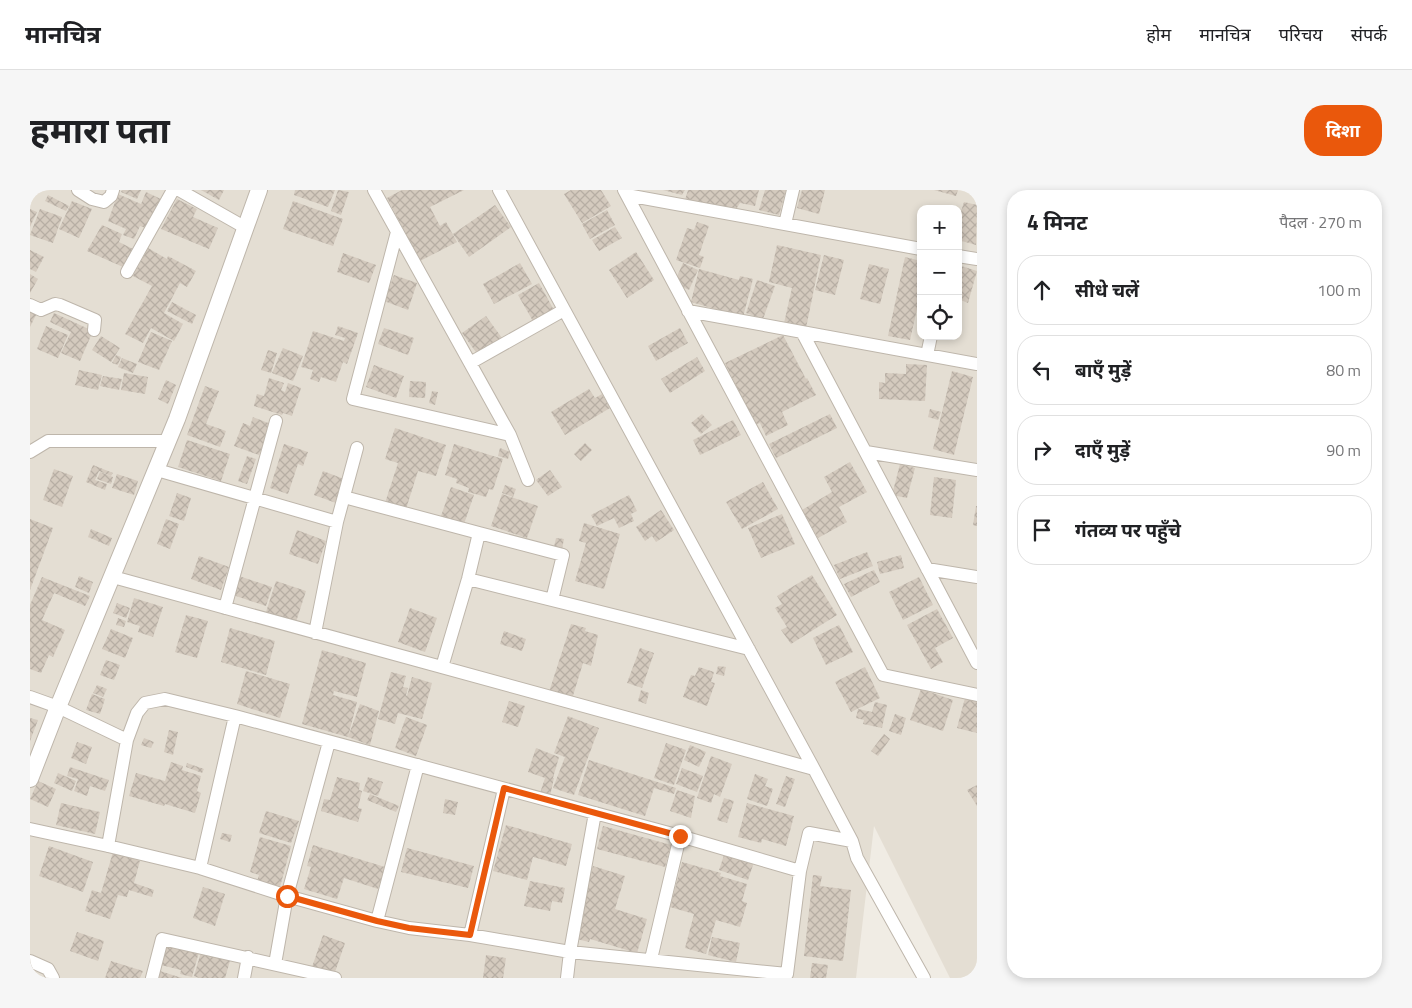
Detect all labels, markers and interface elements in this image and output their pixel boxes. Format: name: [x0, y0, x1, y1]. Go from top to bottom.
text: मानचित्र: [25, 16, 101, 52]
text: होम: [1146, 21, 1171, 48]
text: मानचित्र: [1199, 21, 1251, 48]
text: परिचय: [1279, 21, 1323, 48]
text: संपर्क: [1351, 21, 1387, 48]
text: हमारा पता: [30, 103, 170, 157]
button: दिशा: [1304, 105, 1382, 156]
map controls: [917, 205, 962, 340]
button: +: [917, 205, 962, 250]
text: 4 मिनट: [1027, 206, 1087, 238]
text: पैदल · 270 m: [1279, 210, 1362, 234]
button: −: [917, 250, 962, 295]
text: सीधे चलें: [1075, 275, 1139, 304]
icon: ahead: [1028, 276, 1056, 304]
text: 100 m: [1317, 278, 1361, 302]
button: locate: [917, 295, 962, 340]
text: बाएँ मुड़ें: [1075, 355, 1131, 384]
icon: left: [1028, 356, 1056, 384]
text: 80 m: [1326, 358, 1361, 382]
text: दाएँ मुड़ें: [1075, 435, 1130, 464]
icon: right: [1028, 436, 1056, 464]
text: 90 m: [1326, 438, 1361, 462]
text: गंतव्य पर पहुँचे: [1075, 515, 1181, 544]
icon: arrive: [1028, 516, 1056, 544]
route end: [669, 825, 692, 848]
route start: [276, 885, 299, 908]

